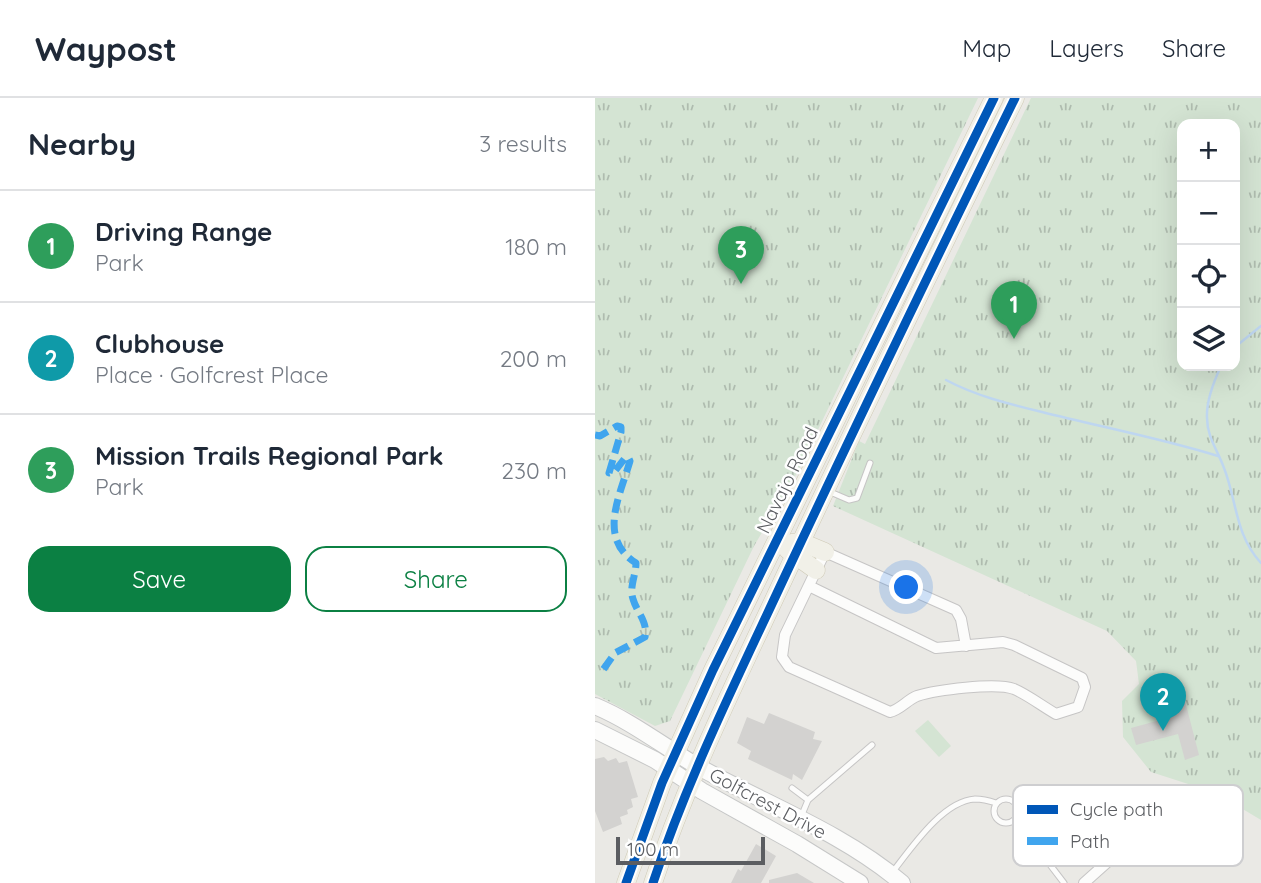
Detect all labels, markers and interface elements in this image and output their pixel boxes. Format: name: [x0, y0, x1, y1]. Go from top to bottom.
text: Waypost: [35, 28, 177, 69]
text: Map: [962, 33, 1011, 63]
text: Layers: [1049, 33, 1124, 63]
text: Share: [1162, 33, 1226, 63]
map controls: [1177, 119, 1240, 371]
button: +: [1177, 119, 1240, 182]
text: Nearby: [28, 125, 136, 163]
text: 3 results: [479, 129, 567, 158]
button: −: [1177, 182, 1240, 245]
text: Driving Range: [95, 215, 272, 248]
pin: 3: [718, 226, 764, 284]
text: 1: [47, 232, 55, 261]
text: 180 m: [505, 232, 567, 261]
button: locate: [1177, 245, 1240, 308]
text: Park: [95, 248, 144, 277]
pin: 1: [991, 281, 1037, 339]
button: layers: [1177, 308, 1240, 371]
text: Clubhouse: [95, 327, 224, 360]
text: 2: [44, 344, 58, 373]
text: 200 m: [500, 344, 567, 373]
text: Place · Golfcrest Place: [95, 360, 328, 389]
street label: Navajo Road: [751, 423, 823, 537]
text: Mission Trails Regional Park: [95, 439, 444, 472]
text: 3: [45, 456, 57, 485]
text: 230 m: [501, 456, 567, 485]
text: Park: [95, 472, 144, 501]
button: Save: [28, 546, 291, 612]
button: Share: [305, 546, 567, 612]
your location: [889, 570, 923, 604]
pin: 2: [1140, 673, 1186, 731]
street label: Golfcrest Drive: [705, 762, 831, 844]
legend: [1013, 785, 1243, 866]
text: Cycle path: [1070, 797, 1163, 821]
text: Path: [1070, 829, 1110, 853]
scale bar: [616, 834, 765, 866]
text: 100 m: [627, 837, 679, 861]

